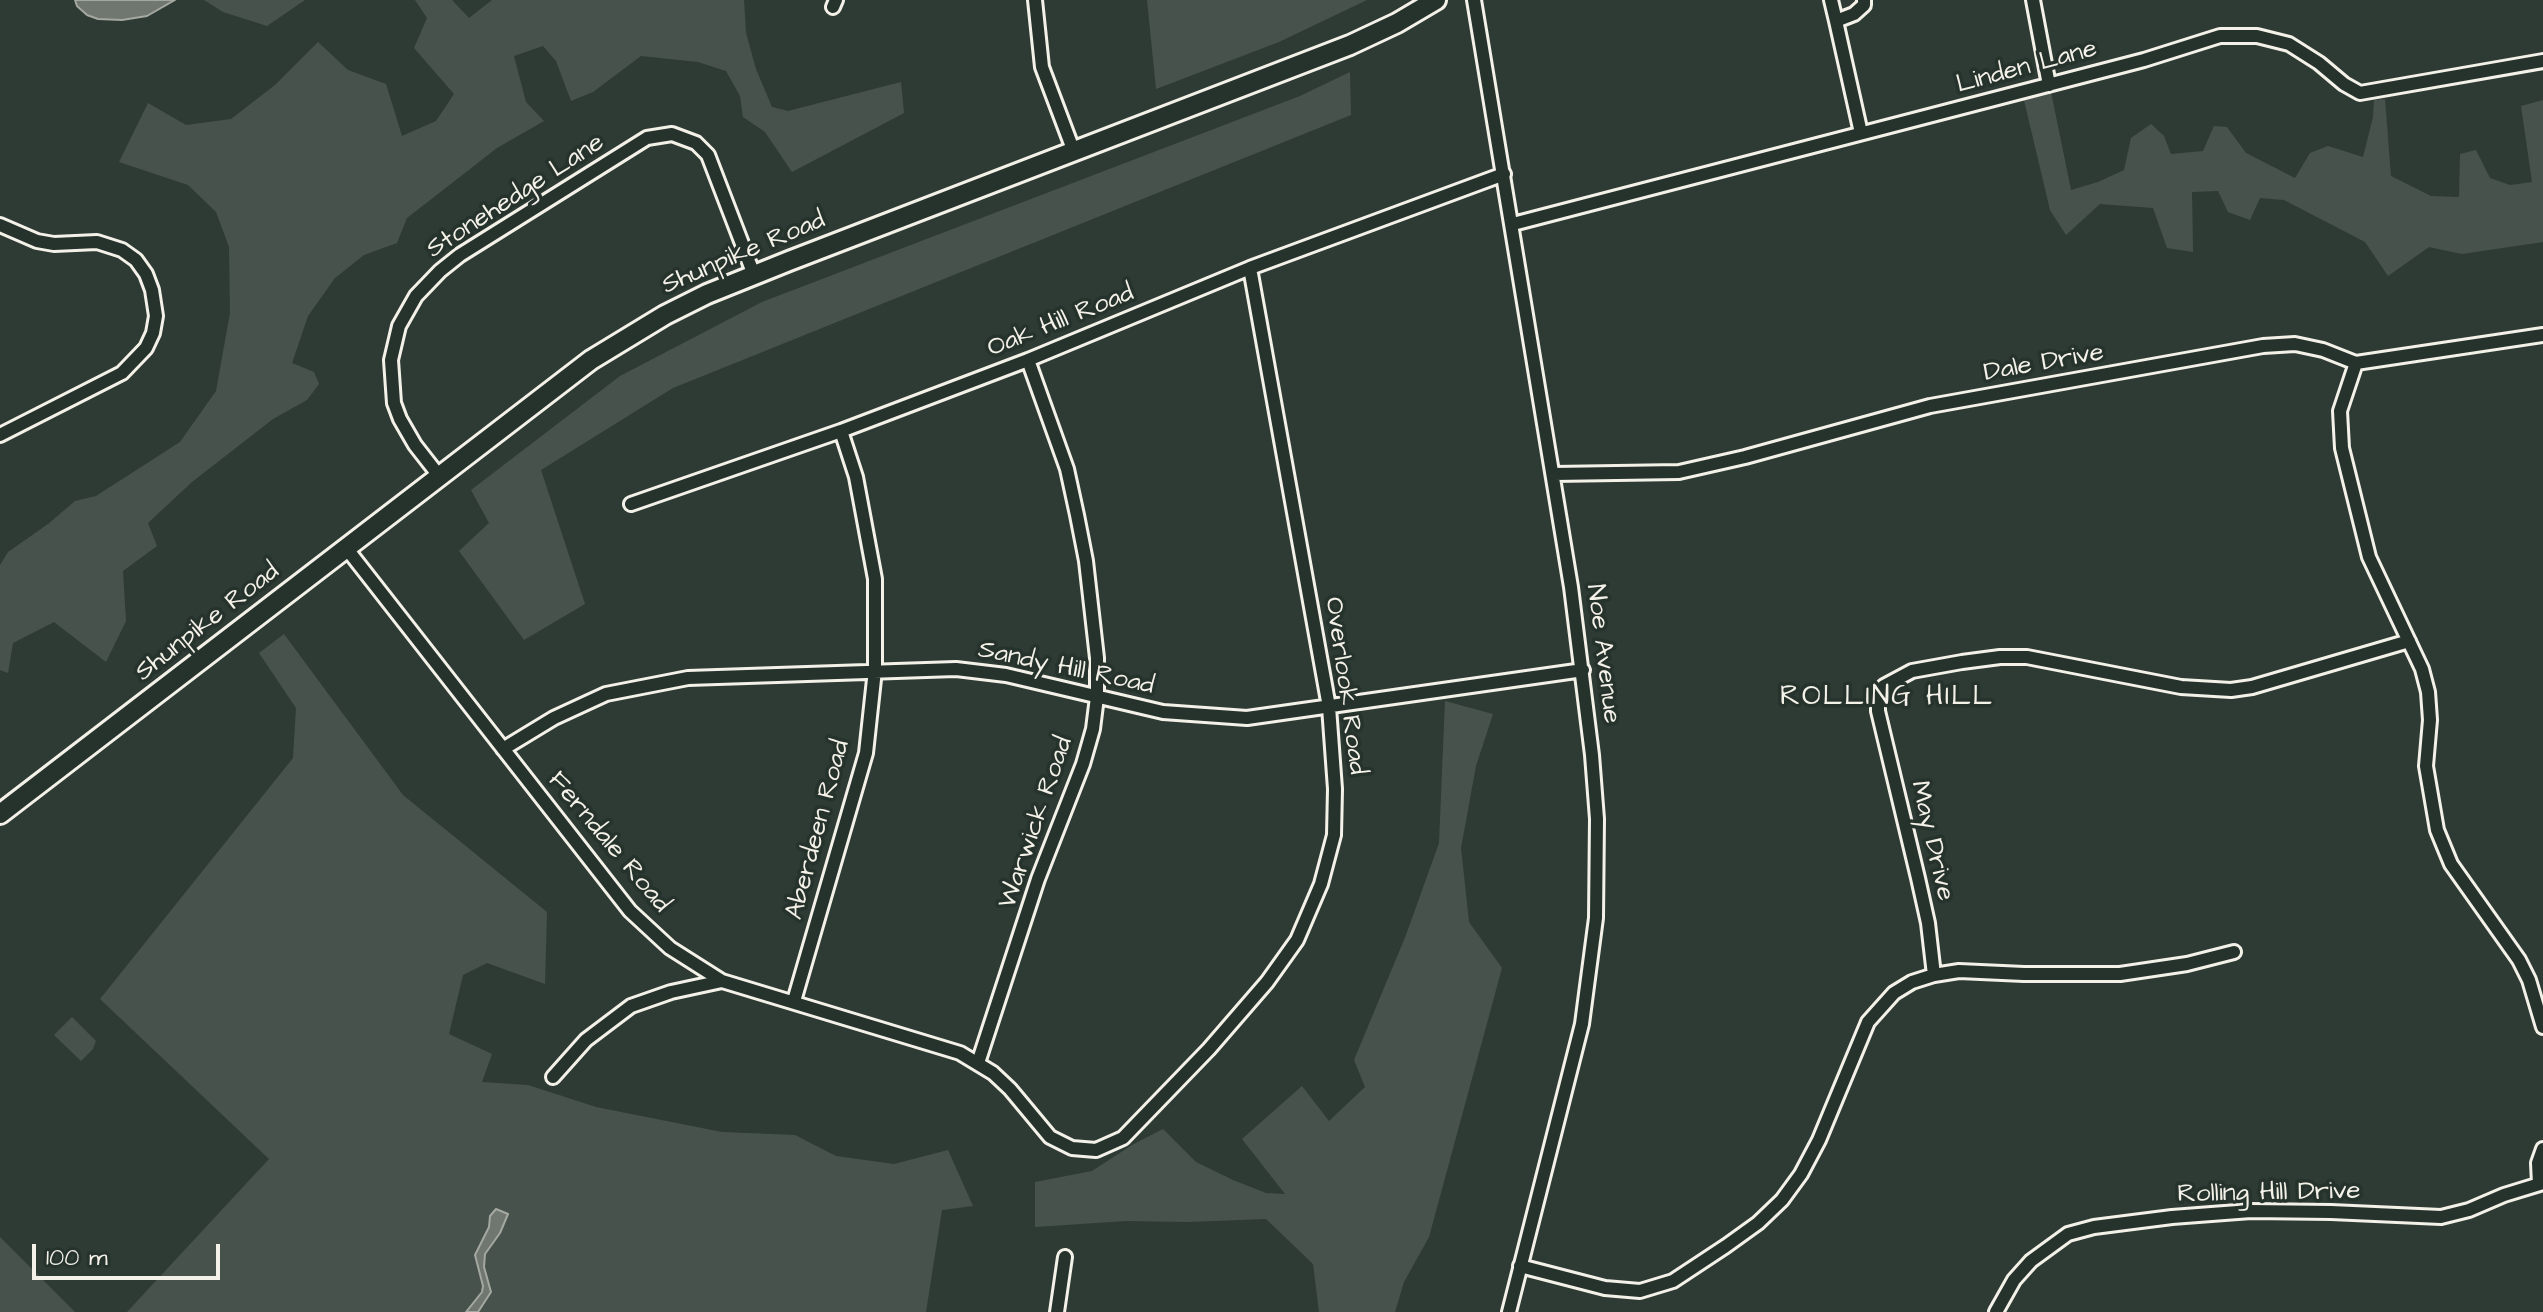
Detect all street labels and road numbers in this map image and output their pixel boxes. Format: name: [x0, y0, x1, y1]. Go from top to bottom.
street label: Linden Lane: [1953, 34, 2101, 102]
street label: Stonehedge Lane: [421, 128, 611, 266]
street label: Shunpike Road: [658, 206, 830, 302]
street label: Oak Hill Road: [983, 279, 1139, 365]
street label: Dale Drive: [1982, 338, 2106, 390]
street label: Shunpike Road: [130, 557, 286, 689]
street label: Noe Avenue: [1578, 583, 1626, 725]
street label: Overlook Road: [1316, 595, 1372, 777]
street label: Sandy Hill Road: [975, 635, 1157, 703]
street label: Warwick Road: [993, 733, 1081, 913]
street label: Aberdeen Road: [780, 737, 858, 923]
street label: Ferndale Road: [540, 766, 676, 920]
street label: May Drive: [1902, 778, 1960, 904]
street label: Rolling Hill Drive: [2177, 1177, 2361, 1211]

